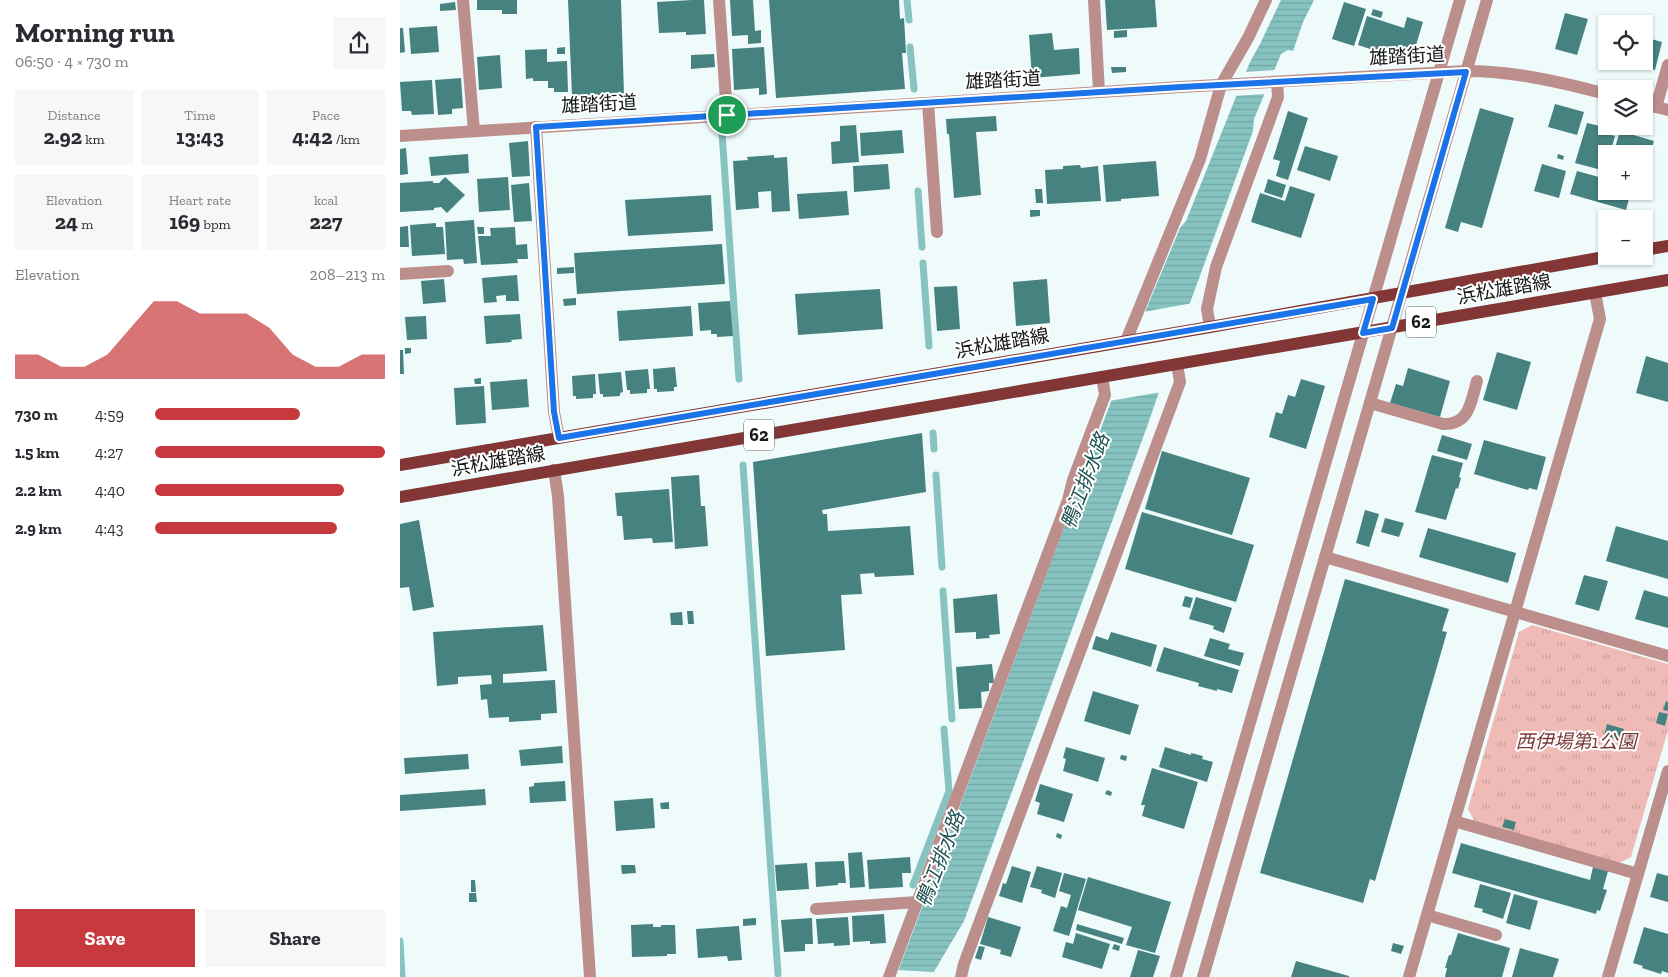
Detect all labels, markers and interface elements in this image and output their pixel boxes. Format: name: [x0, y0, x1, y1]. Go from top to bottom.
map controls: [1598, 15, 1653, 265]
button: locate: [1598, 15, 1653, 70]
text: Morning run: [15, 16, 175, 49]
button: share: [333, 17, 385, 69]
street label: 雄踏街道: [1368, 43, 1446, 69]
text: 06:50 · 4 × 730 m: [15, 52, 129, 71]
street label: 雄踏街道: [964, 67, 1042, 93]
button: layers: [1598, 80, 1653, 135]
street label: 雄踏街道: [560, 91, 638, 117]
pin: [706, 94, 748, 136]
icon: arrive: [713, 101, 741, 129]
text: Distance: [48, 107, 100, 124]
text: Time: [184, 107, 216, 124]
text: Pace: [312, 107, 340, 124]
text: 2.92: [43, 124, 82, 149]
text: 13:43: [176, 124, 224, 149]
text: 4:42: [292, 124, 333, 149]
text: km: [82, 131, 105, 148]
text: /km: [333, 131, 360, 148]
button: +: [1598, 145, 1653, 200]
text: Elevation: [46, 192, 102, 209]
text: Heart rate: [169, 192, 231, 209]
text: kcal: [314, 192, 338, 209]
text: 24: [55, 209, 78, 234]
text: 169: [169, 209, 200, 234]
text: 227: [310, 209, 342, 234]
button: −: [1598, 210, 1653, 265]
text: m: [78, 216, 93, 233]
text: bpm: [200, 216, 231, 233]
text: Elevation: [15, 265, 80, 284]
text: 208–213 m: [310, 265, 385, 284]
street label: 浜松雄踏線: [1455, 269, 1553, 309]
road number: 62: [1406, 306, 1436, 338]
street label: 浜松雄踏線: [953, 323, 1051, 363]
text: 730 m: [15, 405, 58, 424]
text: 4:59: [95, 405, 124, 424]
road number: 62: [744, 420, 774, 450]
water label: 鴨江排水路: [1056, 428, 1115, 532]
street label: 浜松雄踏線: [449, 441, 547, 481]
text: 1.5 km: [15, 443, 59, 462]
text: 4:27: [95, 443, 123, 462]
text: 2.2 km: [15, 481, 62, 500]
text: 4:40: [95, 481, 125, 500]
text: 2.9 km: [15, 519, 62, 538]
text: 4:43: [95, 519, 124, 538]
park label: 西伊場第1公園: [1515, 730, 1640, 753]
water label: 鴨江排水路: [911, 806, 970, 910]
button: Save: [15, 909, 195, 967]
button: Share: [205, 909, 385, 967]

